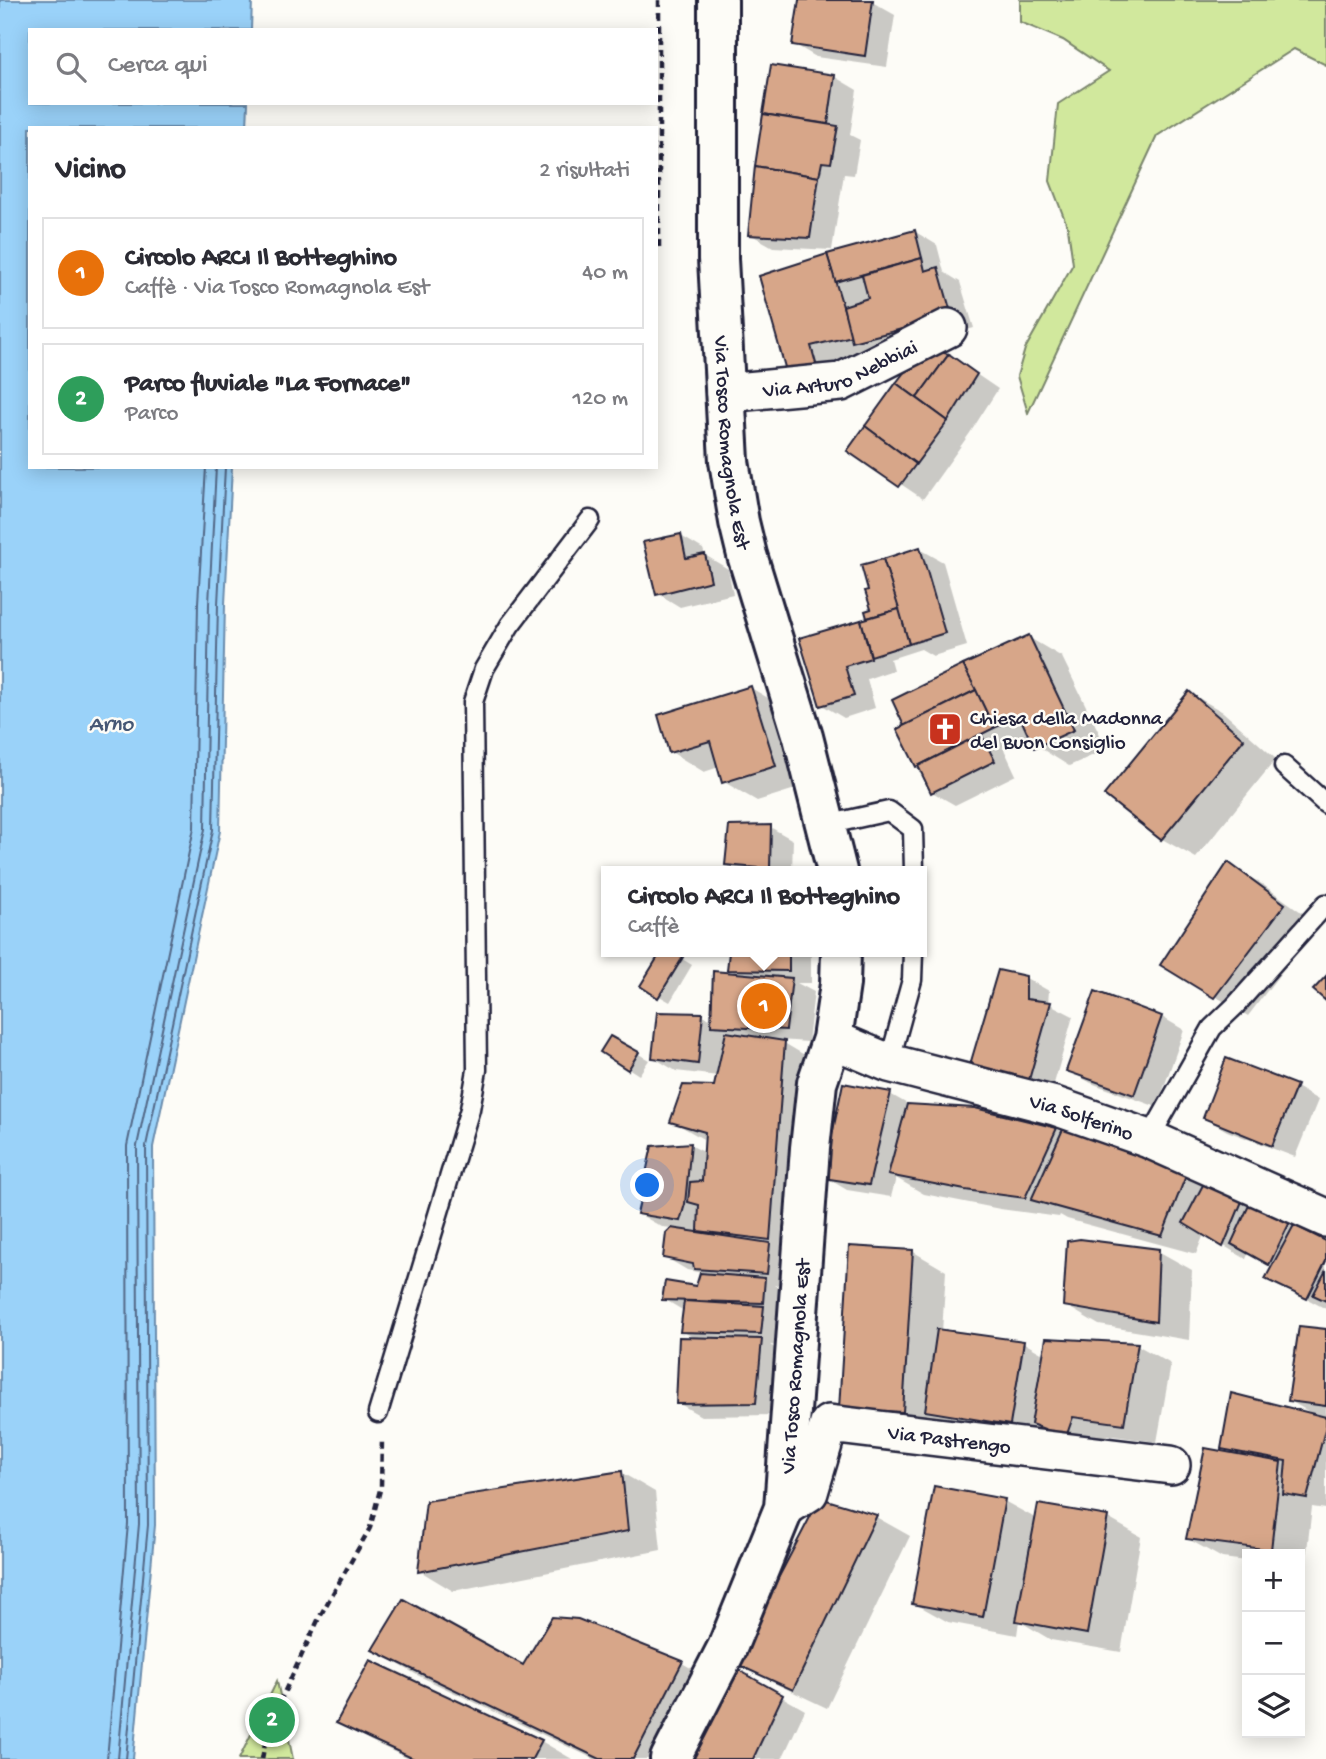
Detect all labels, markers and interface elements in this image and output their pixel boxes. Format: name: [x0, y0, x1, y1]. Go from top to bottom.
search box: [28, 28, 658, 105]
icon: search: [52, 48, 90, 86]
text: Cerca qui: [108, 51, 208, 82]
text: Vicino: [56, 154, 126, 189]
text: 2 risultati: [539, 158, 630, 185]
text: Circolo ARCI Il Botteghino: [125, 244, 397, 275]
text: 1: [76, 260, 86, 287]
text: 40 m: [582, 260, 628, 287]
text: Caffè · Via Tosco Romagnola Est: [125, 275, 429, 302]
street label: Via Tosco Romagnola Est: [706, 334, 755, 555]
street label: Via Arturo Nebbiai: [761, 336, 923, 405]
text: Parco fluviale "La Fornace": [125, 370, 411, 401]
text: 2: [75, 386, 87, 413]
text: 120 m: [573, 386, 628, 413]
text: Parco: [125, 401, 178, 428]
place label: Chiesa della Madonna del Buon Consiglio: [970, 708, 1164, 757]
church icon: Chiesa della Madonna del Buon Consiglio: [926, 710, 964, 748]
water label: Arno: [89, 712, 134, 739]
popup: [601, 866, 927, 957]
text: Circolo ARCI Il Botteghino: [628, 883, 900, 914]
text: Caffè: [628, 914, 679, 941]
pin: 1: [741, 980, 787, 1032]
street label: Via Solferino: [1025, 1091, 1136, 1149]
your location: [630, 1168, 664, 1202]
street label: Via Tosco Romagnola Est: [777, 1256, 818, 1476]
street label: Via Pastrengo: [885, 1422, 1012, 1462]
map controls: [1242, 1549, 1305, 1738]
button: +: [1242, 1549, 1305, 1612]
button: −: [1242, 1612, 1305, 1675]
button: layers: [1242, 1675, 1305, 1738]
pin: 2: [249, 1694, 295, 1746]

